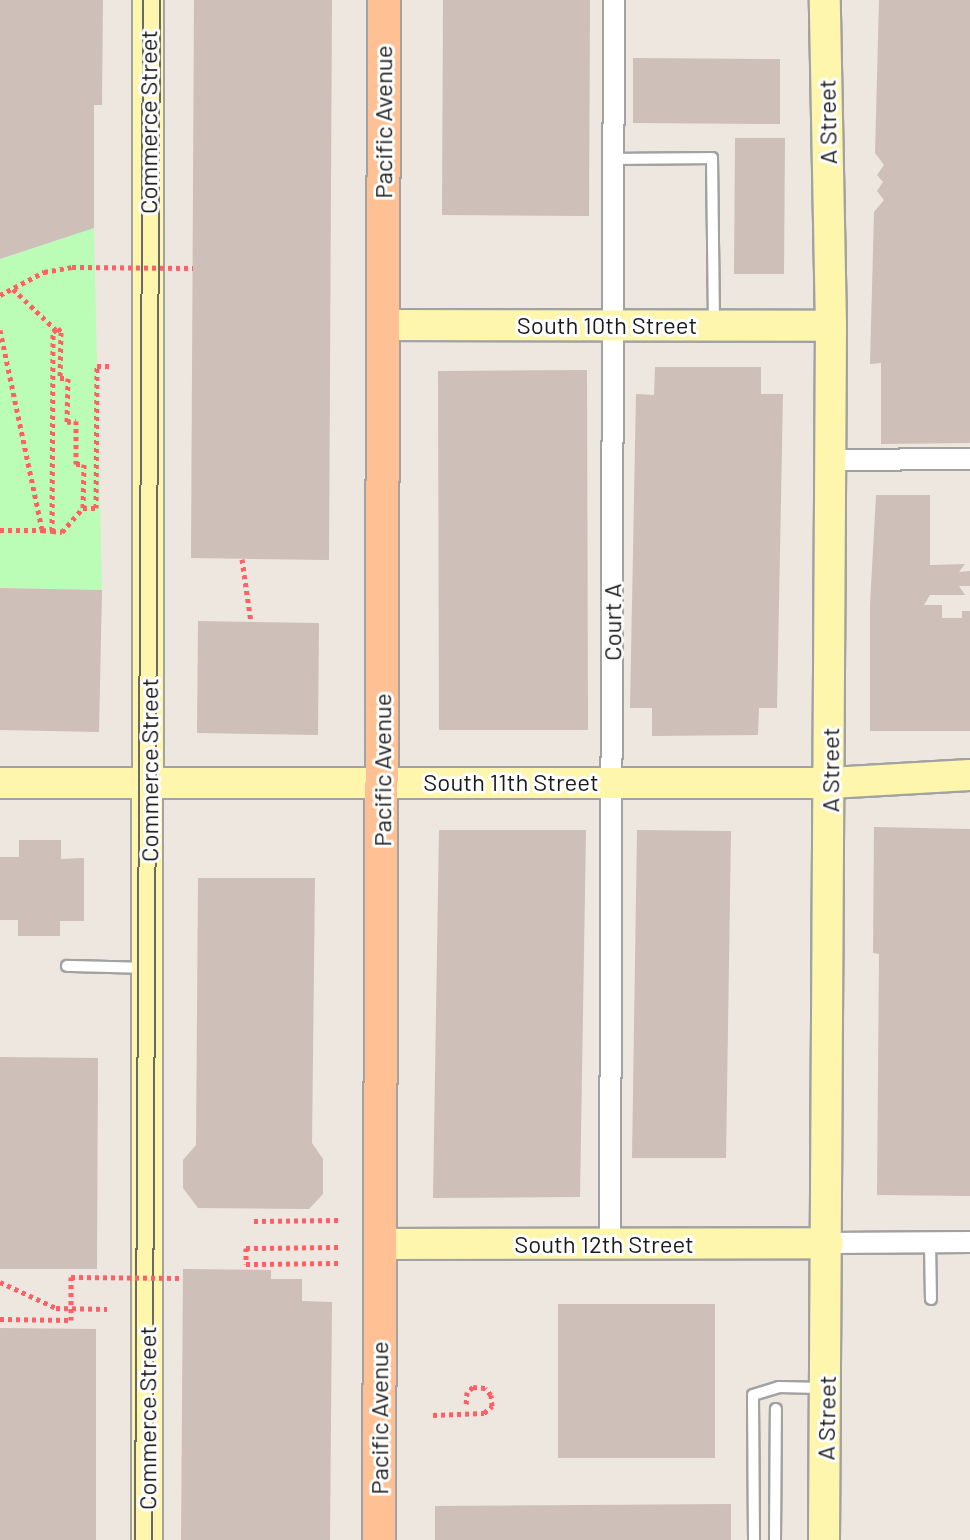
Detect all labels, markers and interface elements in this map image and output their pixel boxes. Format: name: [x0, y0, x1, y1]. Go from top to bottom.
street label: Commerce Street: [134, 30, 162, 214]
street label: Pacific Avenue: [369, 45, 397, 199]
street label: A Street: [812, 79, 842, 165]
street label: South 10th Street: [517, 311, 697, 339]
street label: Court A: [598, 583, 626, 661]
street label: Commerce Street: [135, 678, 163, 862]
street label: Pacific Avenue: [368, 693, 396, 847]
street label: A Street: [816, 728, 844, 812]
street label: South 11th Street: [423, 768, 599, 796]
street label: South 12th Street: [514, 1230, 694, 1258]
street label: Commerce Street: [133, 1326, 161, 1510]
street label: Pacific Avenue: [365, 1341, 393, 1495]
street label: A Street: [811, 1375, 841, 1461]

